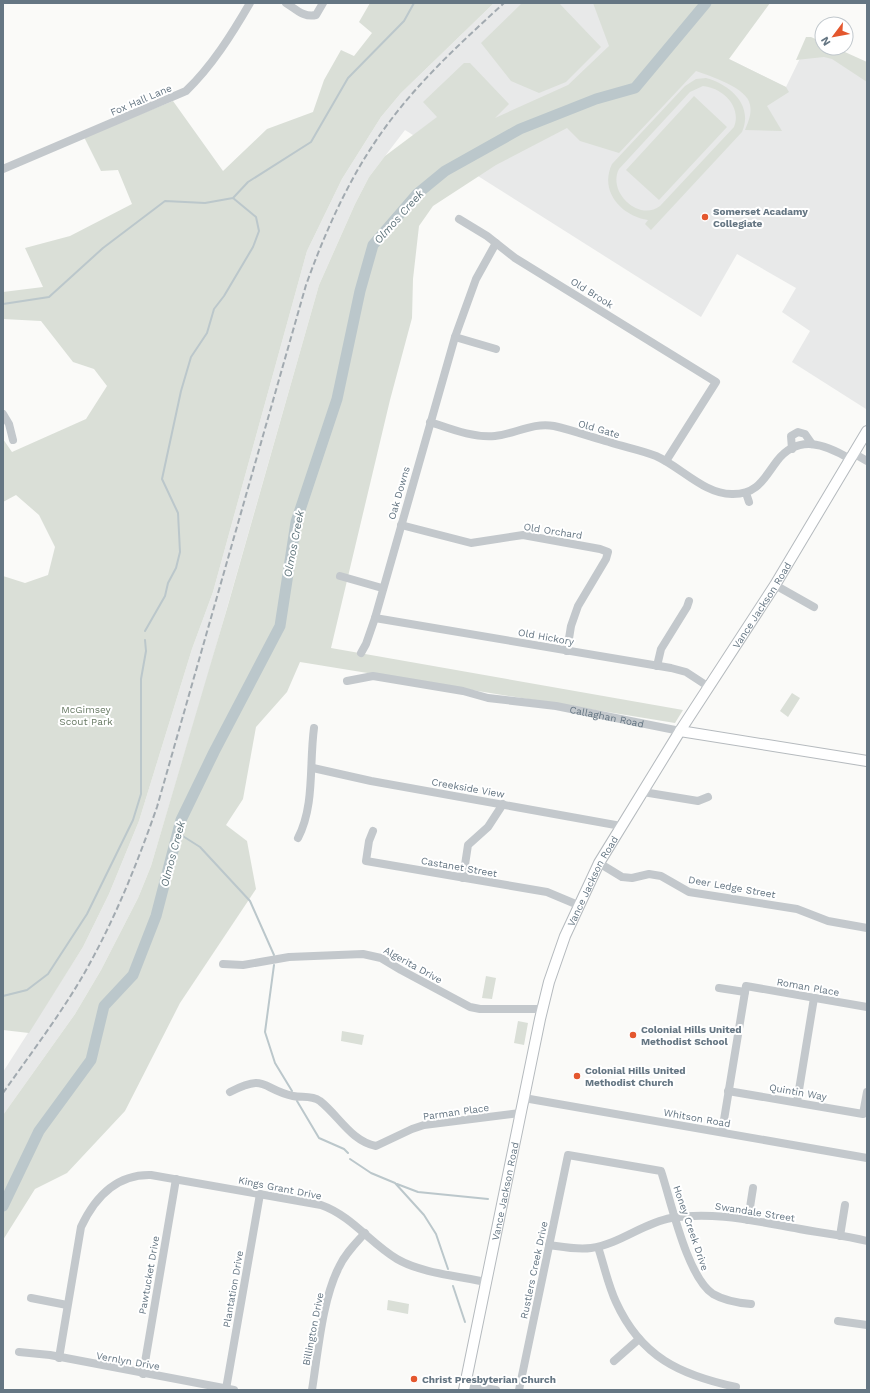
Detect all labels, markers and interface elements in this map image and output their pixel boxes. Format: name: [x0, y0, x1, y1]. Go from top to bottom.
north arrow: [814, 16, 854, 56]
text: N: [818, 34, 834, 48]
street label: Fox Hall Lane: [109, 82, 174, 118]
water label: Olmos Creek: [372, 187, 427, 246]
place label: Somerset Acadamy Collegiate: [713, 206, 808, 229]
marker: Somerset Acadamy Collegiate: [700, 212, 710, 222]
street label: Old Brook: [569, 276, 616, 311]
street label: Old Gate: [577, 418, 621, 440]
street label: Oak Downs: [386, 465, 412, 521]
water label: Olmos Creek: [281, 509, 307, 578]
street label: Old Orchard: [523, 521, 583, 541]
street label: Vance Jackson Road: [730, 560, 793, 650]
street label: Old Hickory: [517, 627, 576, 647]
street label: Callaghan Road: [569, 703, 645, 729]
park label: McGimsey Scout Park: [59, 704, 113, 727]
street label: Creekside View: [431, 776, 506, 800]
water label: Olmos Creek: [158, 819, 188, 888]
street label: Vance Jackson Road: [565, 834, 620, 928]
street label: Castanet Street: [420, 855, 499, 879]
street label: Deer Ledge Street: [687, 874, 777, 900]
street label: Algerita Drive: [382, 944, 444, 986]
street label: Roman Place: [776, 976, 840, 998]
place label: Colonial Hills United Methodist School: [641, 1024, 742, 1047]
marker: Colonial Hills United Methodist School: [628, 1030, 638, 1040]
place label: Colonial Hills United Methodist Church: [585, 1065, 686, 1088]
marker: Colonial Hills United Methodist Church: [572, 1071, 582, 1081]
street label: Quintin Way: [768, 1082, 829, 1103]
street label: Parman Place: [422, 1102, 490, 1122]
street label: Whitson Road: [663, 1107, 731, 1129]
street label: Vance Jackson Road: [489, 1141, 520, 1241]
street label: Kings Grant Drive: [237, 1175, 323, 1202]
street label: Honey Creek Drive: [671, 1184, 711, 1272]
street label: Swandale Street: [714, 1200, 797, 1224]
street label: Rustlers Creek Drive: [518, 1220, 550, 1320]
street label: Pawtucket Drive: [137, 1235, 161, 1315]
street label: Plantation Drive: [221, 1249, 245, 1328]
street label: Billington Drive: [301, 1291, 326, 1366]
street label: Vernlyn Drive: [95, 1350, 161, 1372]
marker: Christ Presbyterian Church: [409, 1374, 419, 1384]
place label: Christ Presbyterian Church: [422, 1374, 556, 1385]

